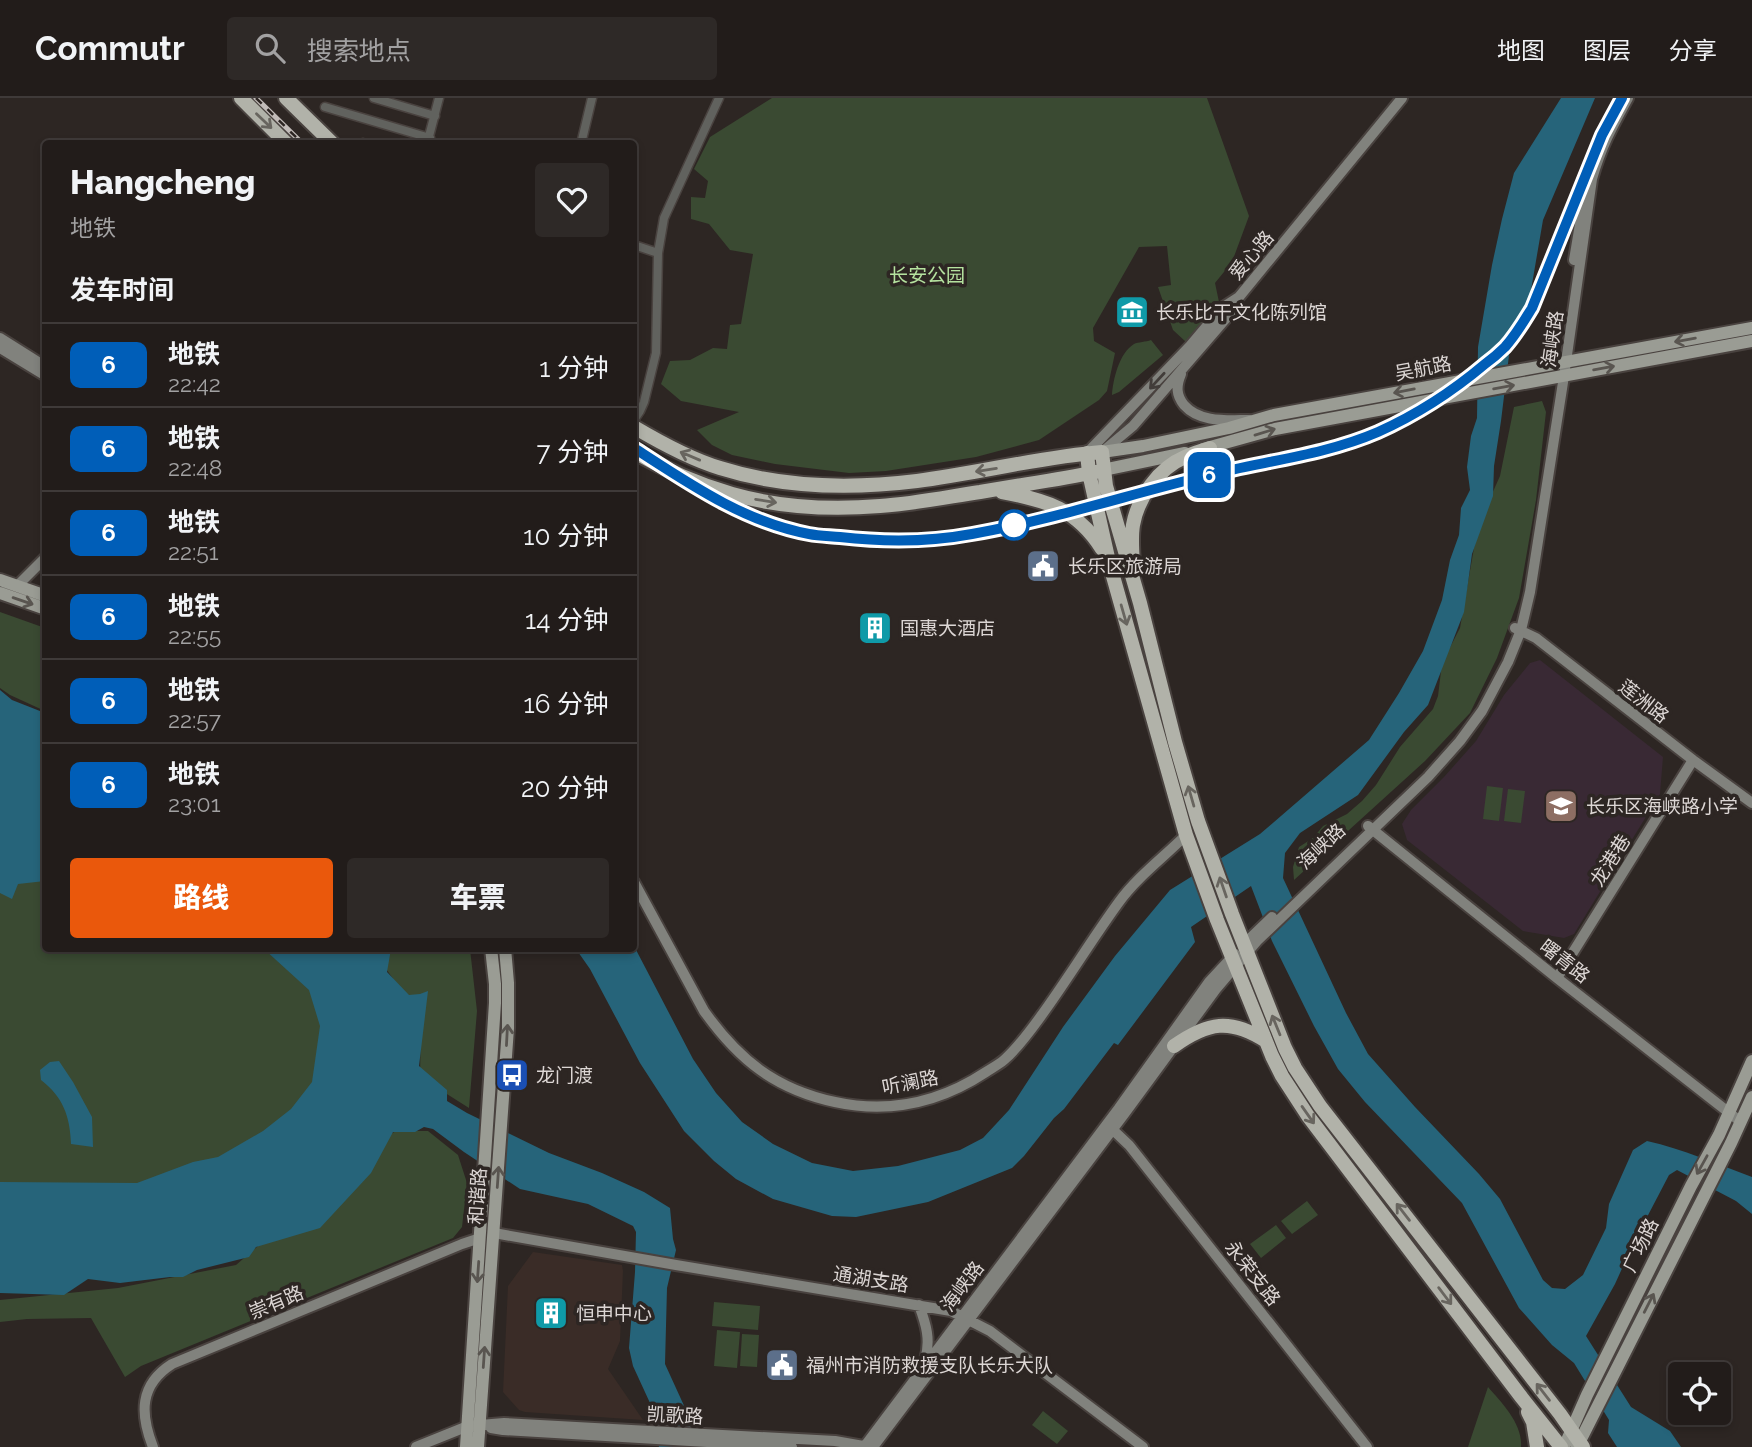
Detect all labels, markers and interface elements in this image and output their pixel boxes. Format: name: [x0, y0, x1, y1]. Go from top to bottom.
search box: [227, 17, 717, 80]
text: Commutr: [35, 29, 185, 68]
icon: search: [251, 29, 289, 67]
text: 搜索地点: [307, 36, 411, 66]
text: 地图: [1497, 36, 1545, 65]
text: 图层: [1583, 36, 1631, 65]
text: 分享: [1669, 36, 1717, 65]
one-way arrow: [255, 112, 272, 129]
text: Hangcheng: [70, 163, 255, 202]
button: heart: [535, 163, 609, 237]
text: 地铁: [70, 214, 116, 241]
street label: 爱心路: [1224, 226, 1278, 284]
park label: 长安公园: [889, 264, 965, 286]
text: 发车时间: [70, 275, 174, 305]
museum icon: 长乐比干文化陈列馆: [1113, 293, 1151, 331]
place label: 长乐比干文化陈列馆: [1156, 301, 1327, 323]
street label: 海峡路: [1537, 309, 1567, 369]
one-way arrow: [1674, 334, 1697, 347]
text: 地铁: [168, 339, 220, 369]
text: 6: [101, 350, 116, 379]
street label: 吴航路: [1393, 352, 1453, 384]
text: 1 分钟: [539, 353, 609, 383]
one-way arrow: [1592, 361, 1615, 375]
text: 22:42: [168, 370, 221, 397]
one-way arrow: [1149, 372, 1165, 390]
one-way arrow: [1492, 380, 1515, 393]
one-way arrow: [1393, 385, 1416, 398]
text: 地铁: [168, 423, 220, 453]
one-way arrow: [1253, 425, 1275, 437]
text: 6: [101, 434, 116, 463]
text: 7 分钟: [536, 437, 609, 467]
one-way arrow: [680, 449, 701, 462]
line badge: 6: [1186, 452, 1232, 498]
text: 22:48: [168, 454, 223, 481]
text: 6: [1202, 460, 1216, 489]
one-way arrow: [975, 464, 998, 477]
one-way arrow: [754, 495, 777, 508]
text: 地铁: [168, 507, 220, 537]
unlabelled marker: [999, 510, 1029, 540]
text: 6: [101, 518, 116, 547]
text: 10 分钟: [523, 521, 609, 551]
text: 22:51: [168, 538, 219, 565]
public building icon: 长乐区旅游局: [1024, 547, 1062, 585]
place label: 长乐区旅游局: [1068, 555, 1182, 577]
text: 地铁: [168, 591, 220, 621]
one-way arrow: [11, 596, 33, 608]
text: 6: [101, 602, 116, 631]
one-way arrow: [1118, 604, 1131, 626]
text: 14 分钟: [525, 605, 609, 635]
building icon: 国惠大酒店: [856, 609, 894, 647]
place label: 国惠大酒店: [900, 617, 995, 639]
text: 22:55: [168, 622, 221, 649]
text: 地铁: [168, 675, 220, 705]
street label: 莲洲路: [1615, 675, 1673, 727]
text: 6: [101, 686, 116, 715]
text: 16 分钟: [524, 689, 609, 719]
text: 22:57: [168, 706, 221, 733]
text: 地铁: [168, 759, 220, 789]
text: 6: [101, 770, 116, 799]
text: 20 分钟: [521, 773, 609, 803]
one-way arrow: [1183, 785, 1196, 807]
school or university icon: 长乐区海峡路小学: [1542, 787, 1580, 825]
text: 23:01: [168, 790, 221, 817]
place label: 长乐区海峡路小学: [1586, 795, 1738, 817]
street label: 海峡路: [1293, 819, 1349, 873]
street label: 龙港巷: [1586, 830, 1634, 890]
button: 路线: [70, 858, 333, 938]
button: 车票: [347, 858, 609, 938]
one-way arrow: [1215, 877, 1228, 899]
street label: 曙青路: [1536, 935, 1594, 987]
one-way arrow: [1268, 1014, 1281, 1036]
one-way arrow: [501, 1024, 514, 1047]
bus stop icon: 龙门渡: [493, 1056, 531, 1094]
place label: 龙门渡: [536, 1064, 593, 1086]
street label: 听澜路: [880, 1066, 940, 1098]
one-way arrow: [1301, 1105, 1315, 1124]
one-way arrow: [1695, 1155, 1709, 1175]
street label: 和谐路: [464, 1167, 490, 1225]
one-way arrow: [492, 1167, 505, 1189]
one-way arrow: [1395, 1204, 1410, 1222]
street label: 广场路: [1618, 1215, 1662, 1275]
street label: 永荣支路: [1221, 1236, 1285, 1310]
street label: 海峡路: [936, 1257, 988, 1315]
one-way arrow: [471, 1260, 484, 1283]
street label: 通湖支路: [832, 1262, 910, 1296]
street label: 崇有路: [245, 1281, 307, 1323]
one-way arrow: [1437, 1287, 1452, 1305]
one-way arrow: [1643, 1293, 1657, 1314]
building icon: 恒申中心: [532, 1294, 570, 1332]
place label: 恒申中心: [576, 1302, 652, 1324]
public building icon: 福州市消防救援支队长乐大队: [763, 1346, 801, 1384]
one-way arrow: [478, 1347, 491, 1369]
place label: 福州市消防救援支队长乐大队: [806, 1354, 1053, 1376]
map controls: [1668, 1362, 1731, 1425]
button: locate: [1668, 1362, 1731, 1425]
one-way arrow: [1535, 1383, 1550, 1401]
street label: 凯歌路: [646, 1403, 704, 1427]

